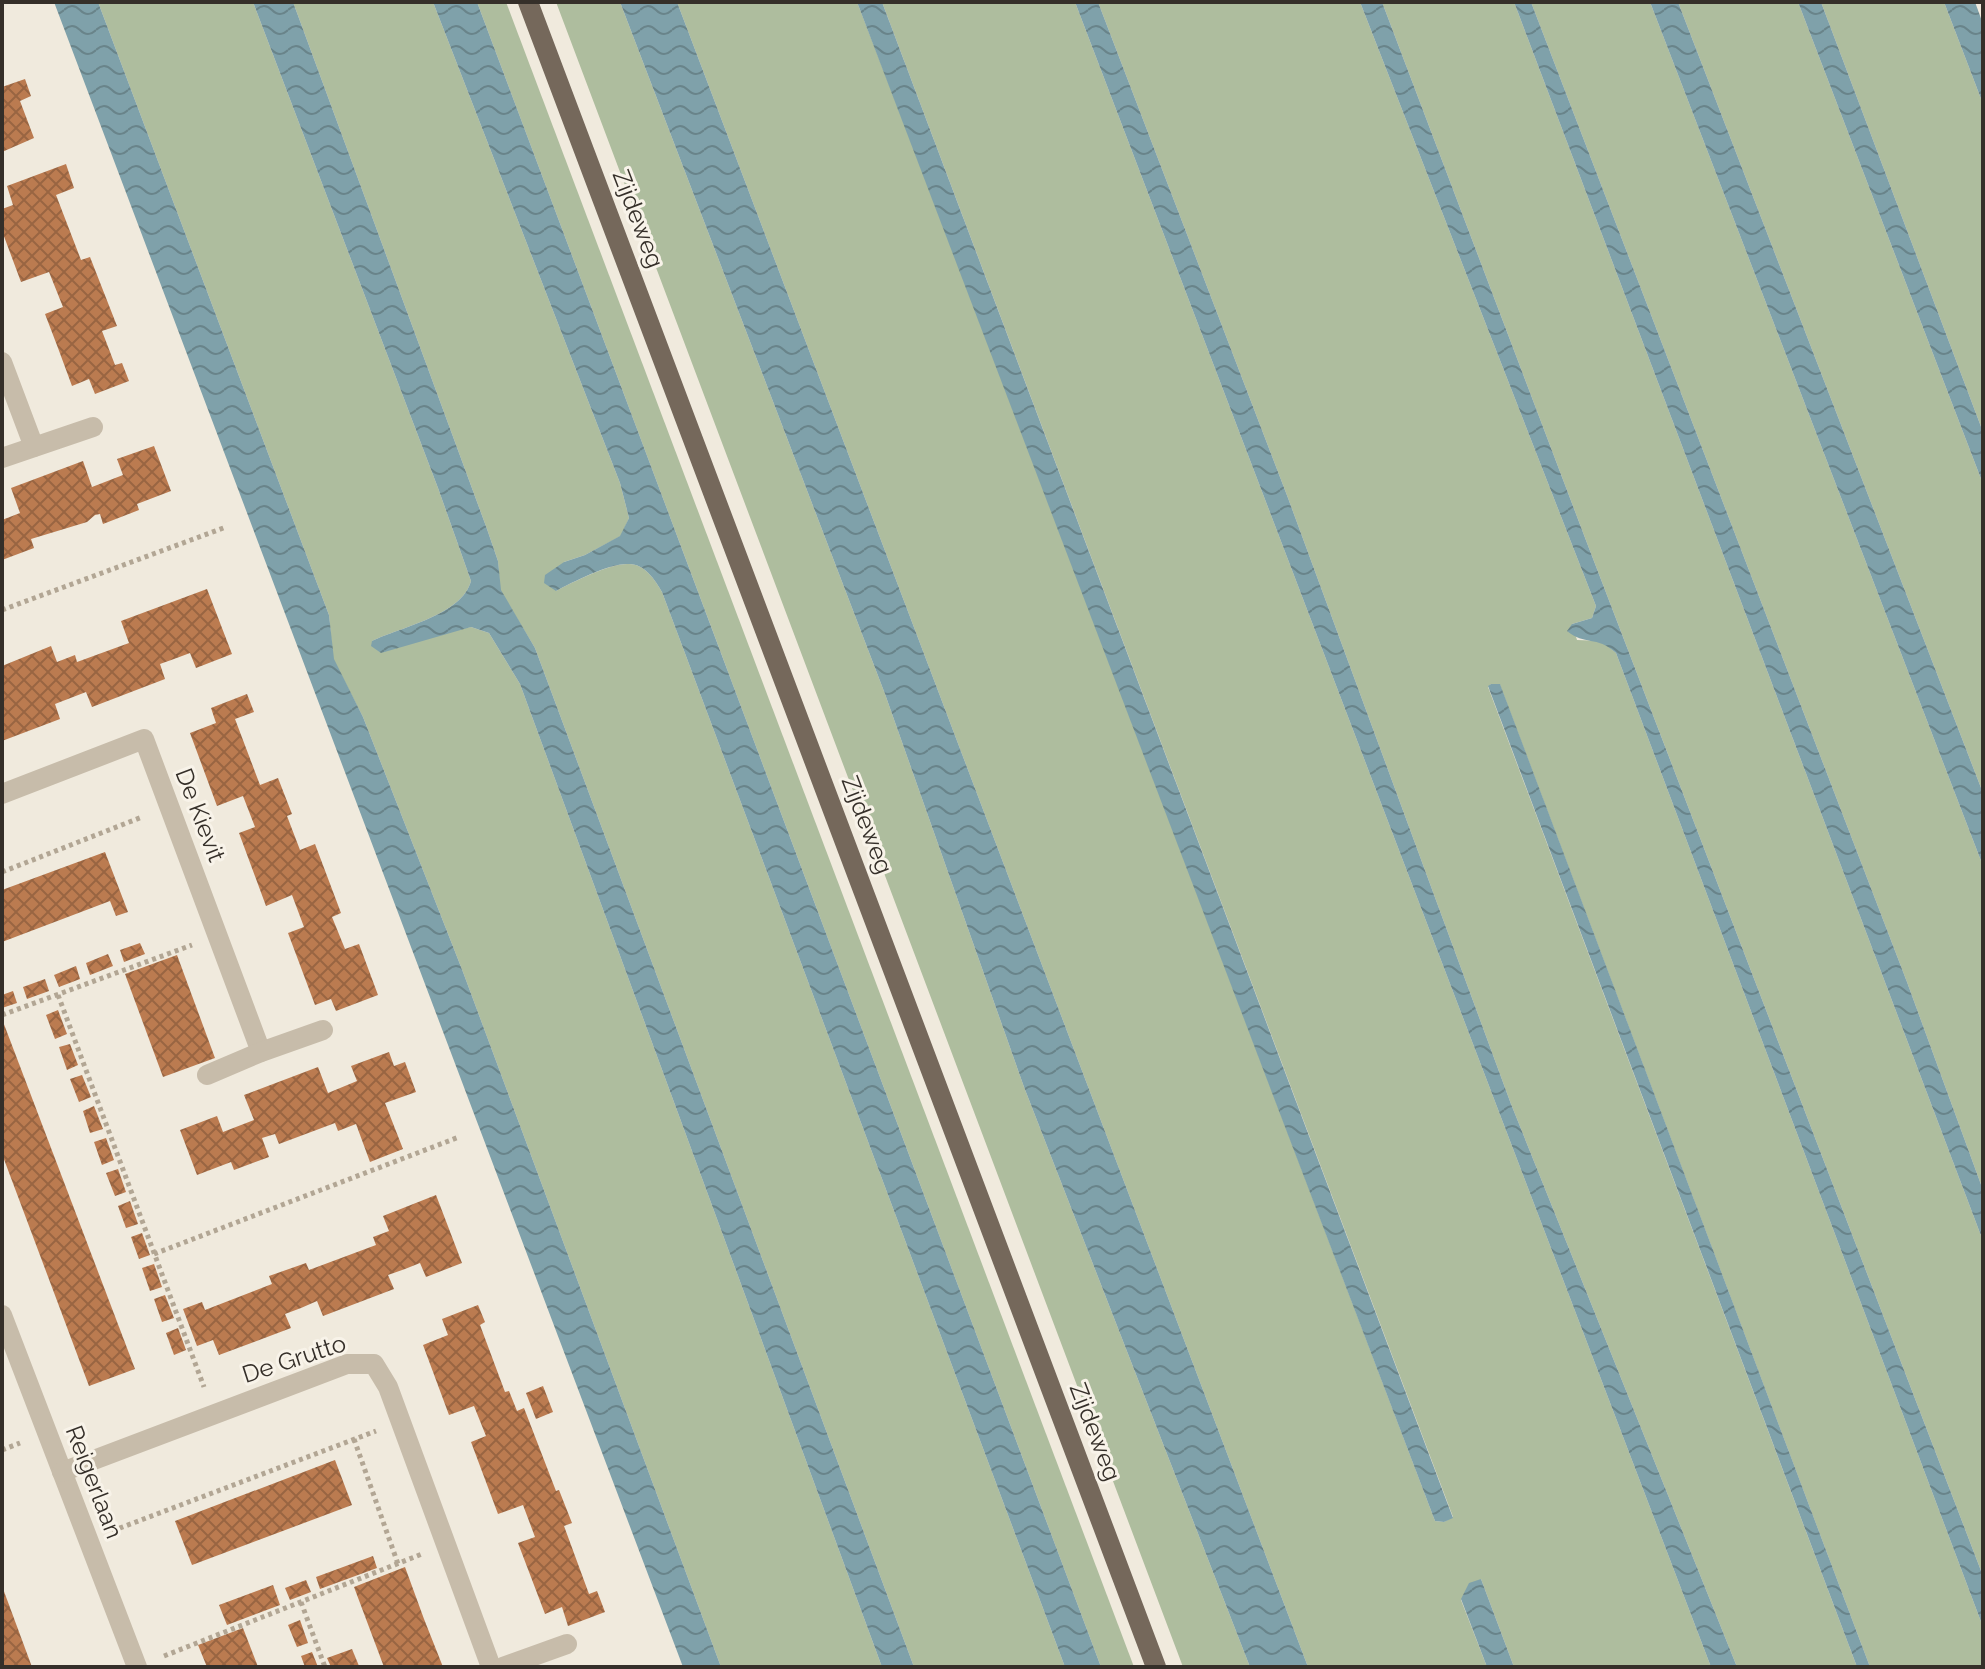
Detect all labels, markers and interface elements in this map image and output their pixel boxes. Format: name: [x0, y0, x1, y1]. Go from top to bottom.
street label: Zijdeweg: [607, 166, 670, 272]
street label: De Kievit: [169, 764, 232, 866]
street label: Zijdeweg: [836, 772, 899, 878]
street label: De Grutto: [238, 1328, 349, 1389]
street label: Zijdeweg: [1064, 1379, 1127, 1485]
street label: Reigerlaan: [60, 1421, 129, 1542]

